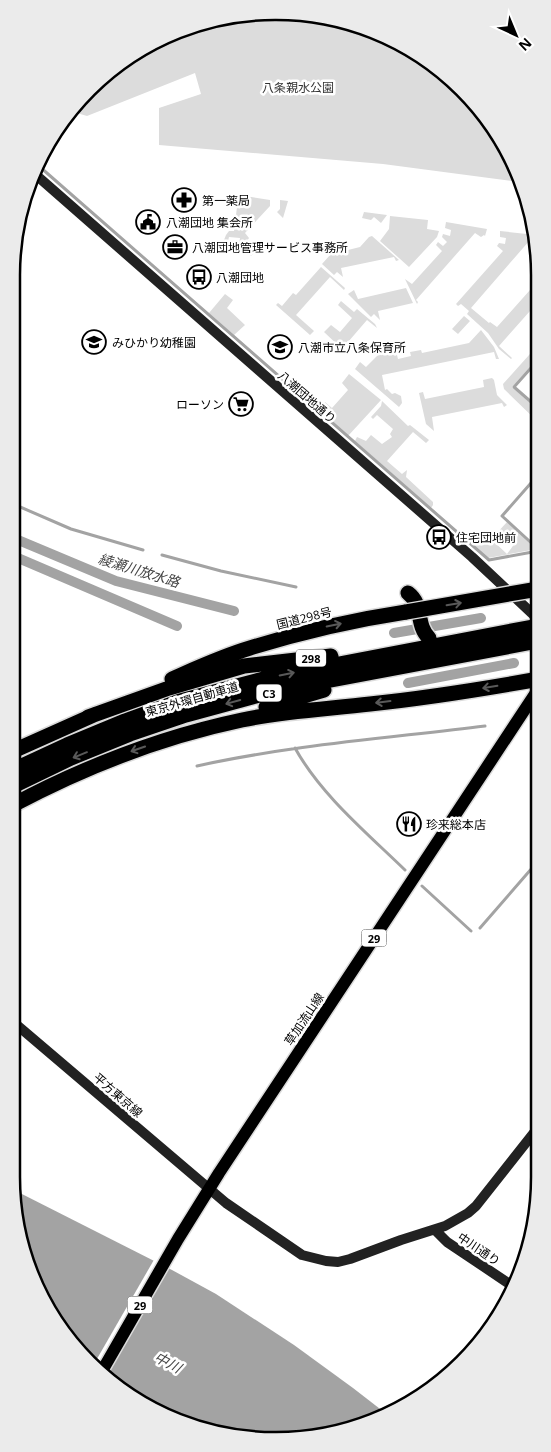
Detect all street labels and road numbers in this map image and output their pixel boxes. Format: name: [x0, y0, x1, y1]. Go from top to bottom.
street label: 八潮団地通り: [274, 367, 340, 427]
street label: 国道298号: [274, 603, 334, 633]
road number: 298: [296, 650, 326, 666]
street label: 東京外環自動車道: [144, 678, 240, 720]
road number: C3: [256, 684, 282, 701]
road number: 29: [362, 930, 386, 946]
street label: 草加流山線: [280, 989, 328, 1049]
street label: 平方東京線: [90, 1069, 146, 1121]
street label: 中川通り: [454, 1229, 504, 1269]
road number: 29: [128, 1296, 152, 1314]

